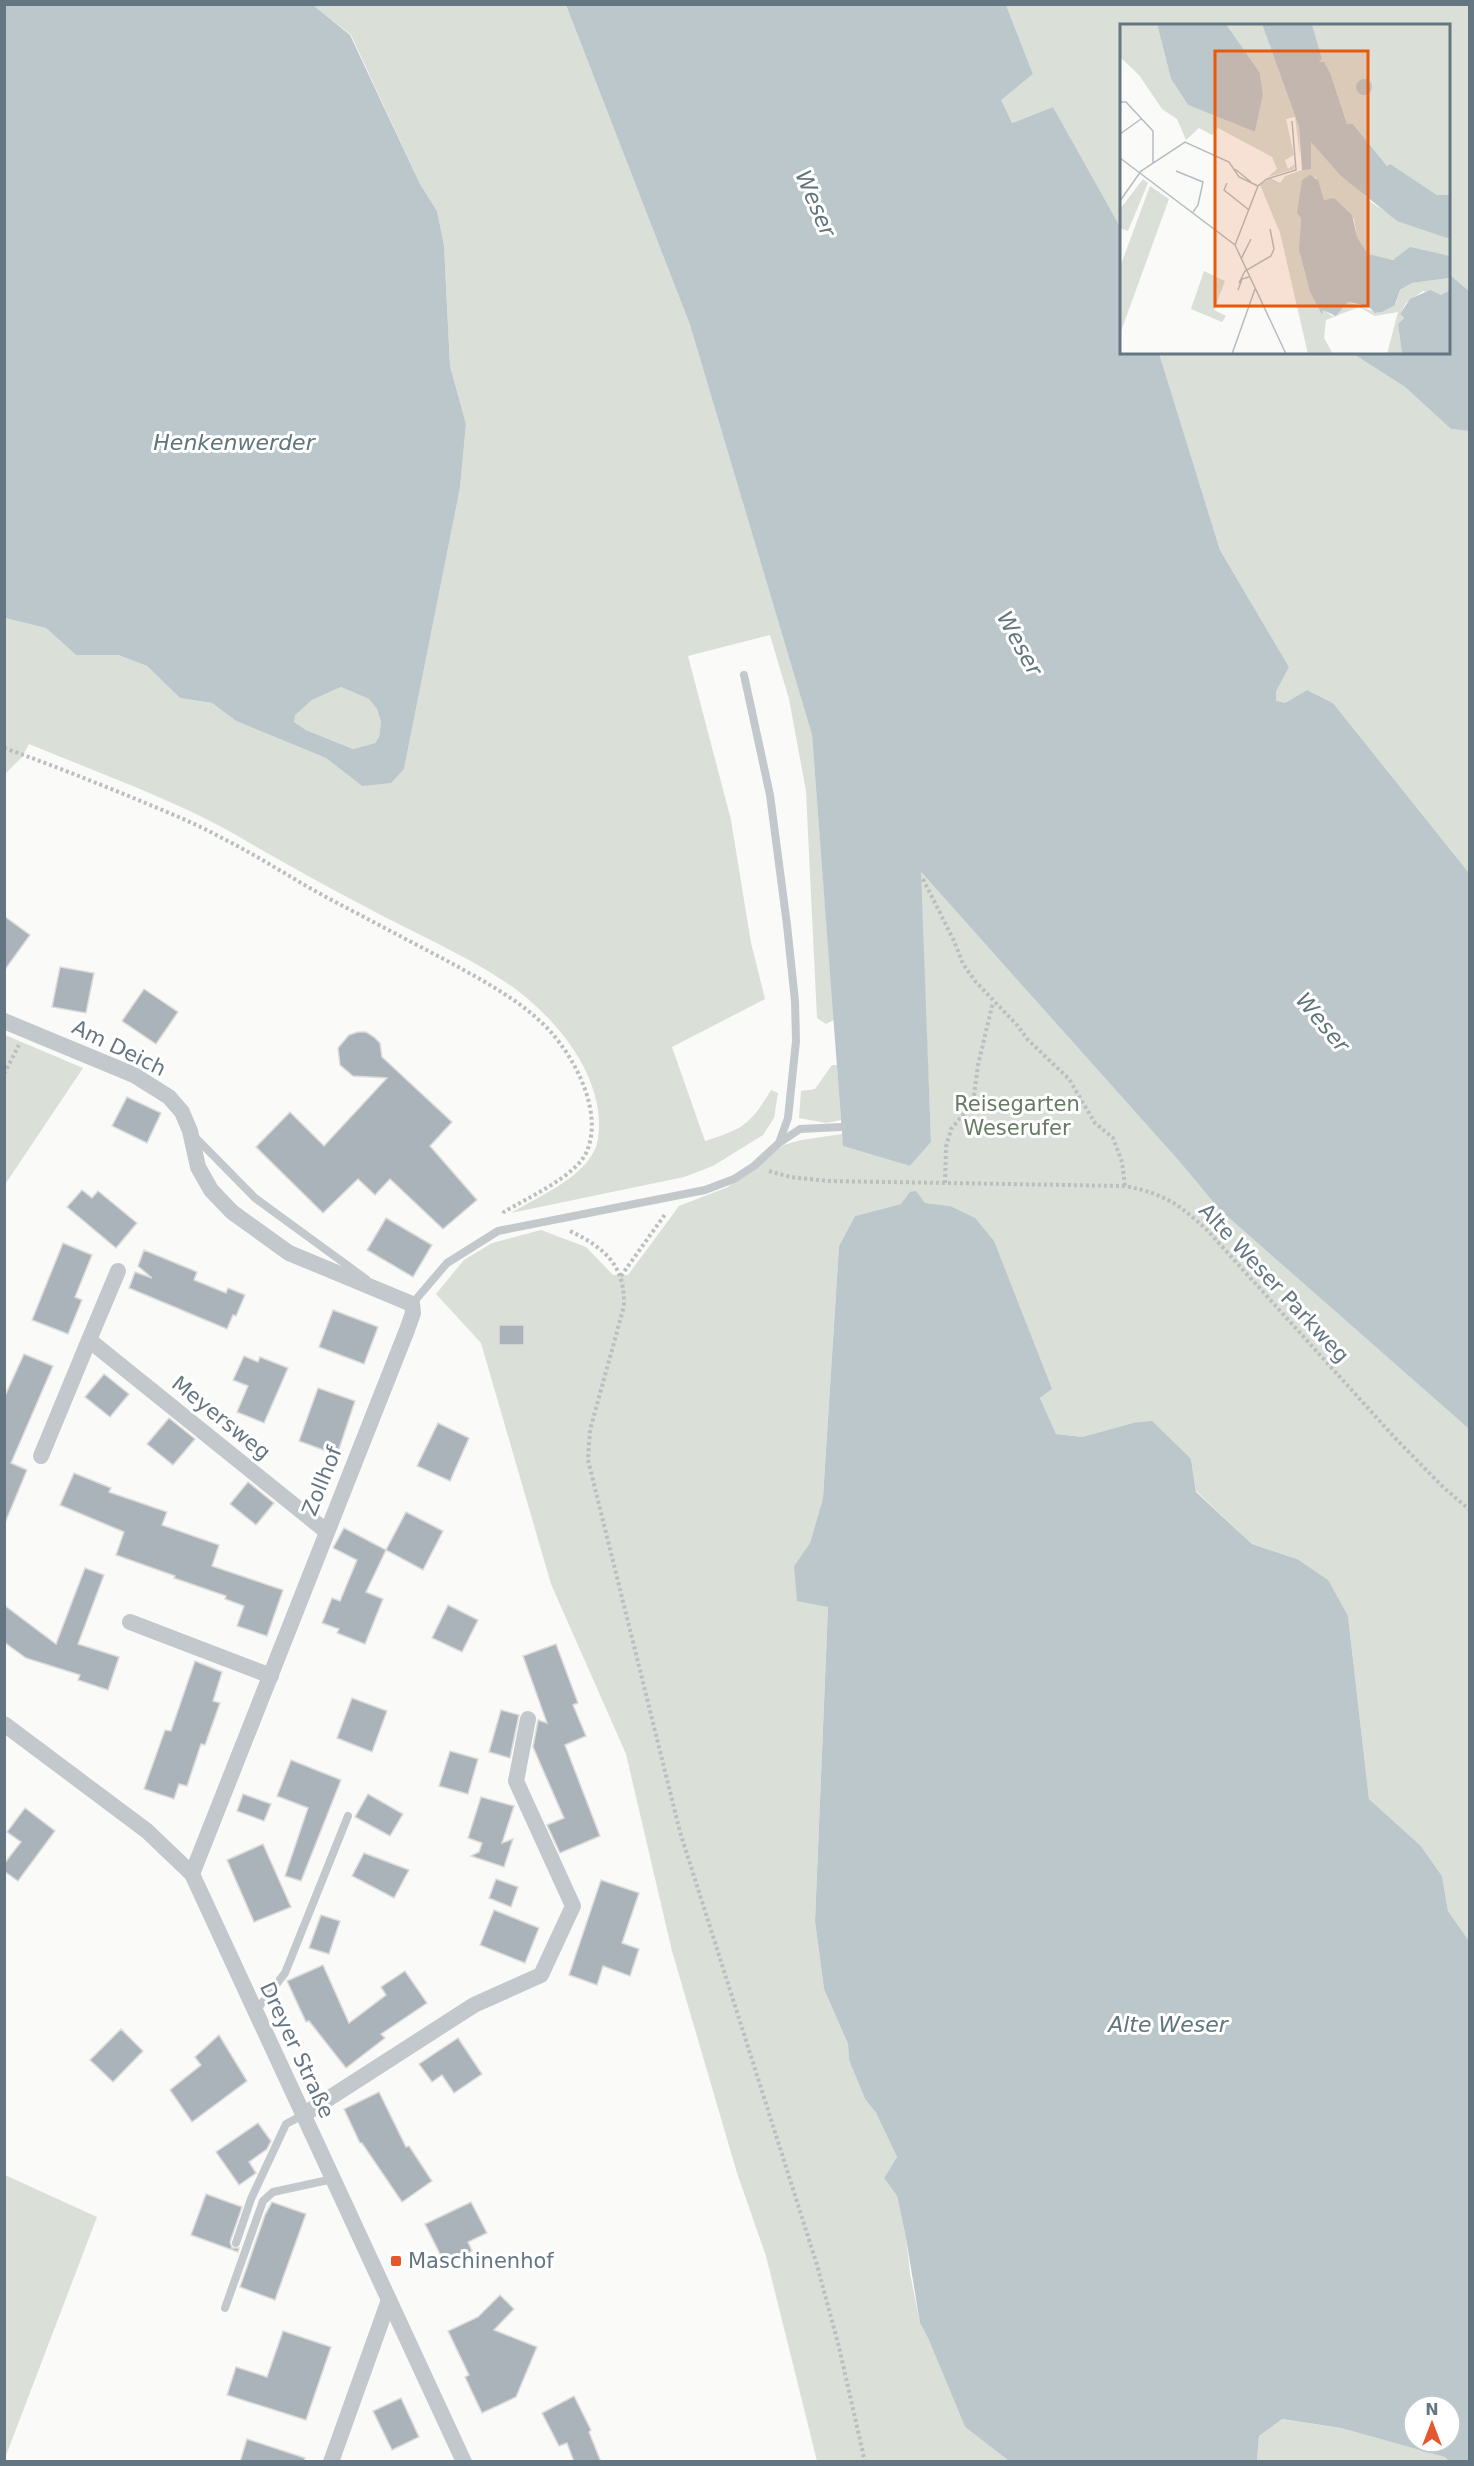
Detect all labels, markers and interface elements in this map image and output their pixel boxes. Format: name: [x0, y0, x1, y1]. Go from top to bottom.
inset map: [1120, 24, 1450, 354]
water label: Weser: [790, 166, 841, 242]
water label: Henkenwerder: [153, 430, 317, 455]
water label: Weser: [992, 607, 1048, 681]
water label: Weser: [1291, 988, 1356, 1058]
street label: Am Deich: [68, 1015, 170, 1081]
park label: Reisegarten Weserufer: [954, 1092, 1080, 1140]
street label: Alte Weser Parkweg: [1194, 1199, 1354, 1367]
street label: Meyersweg: [167, 1371, 275, 1465]
street label: Zollhof: [297, 1442, 347, 1519]
street label: Dreyer Straße: [255, 1978, 339, 2122]
water label: Alte Weser: [1106, 2012, 1230, 2037]
place label: Maschinenhof: [408, 2249, 554, 2273]
marker: Maschinenhof: [389, 2254, 403, 2268]
north arrow: [1402, 2394, 1462, 2454]
text: N: [1425, 2400, 1439, 2419]

